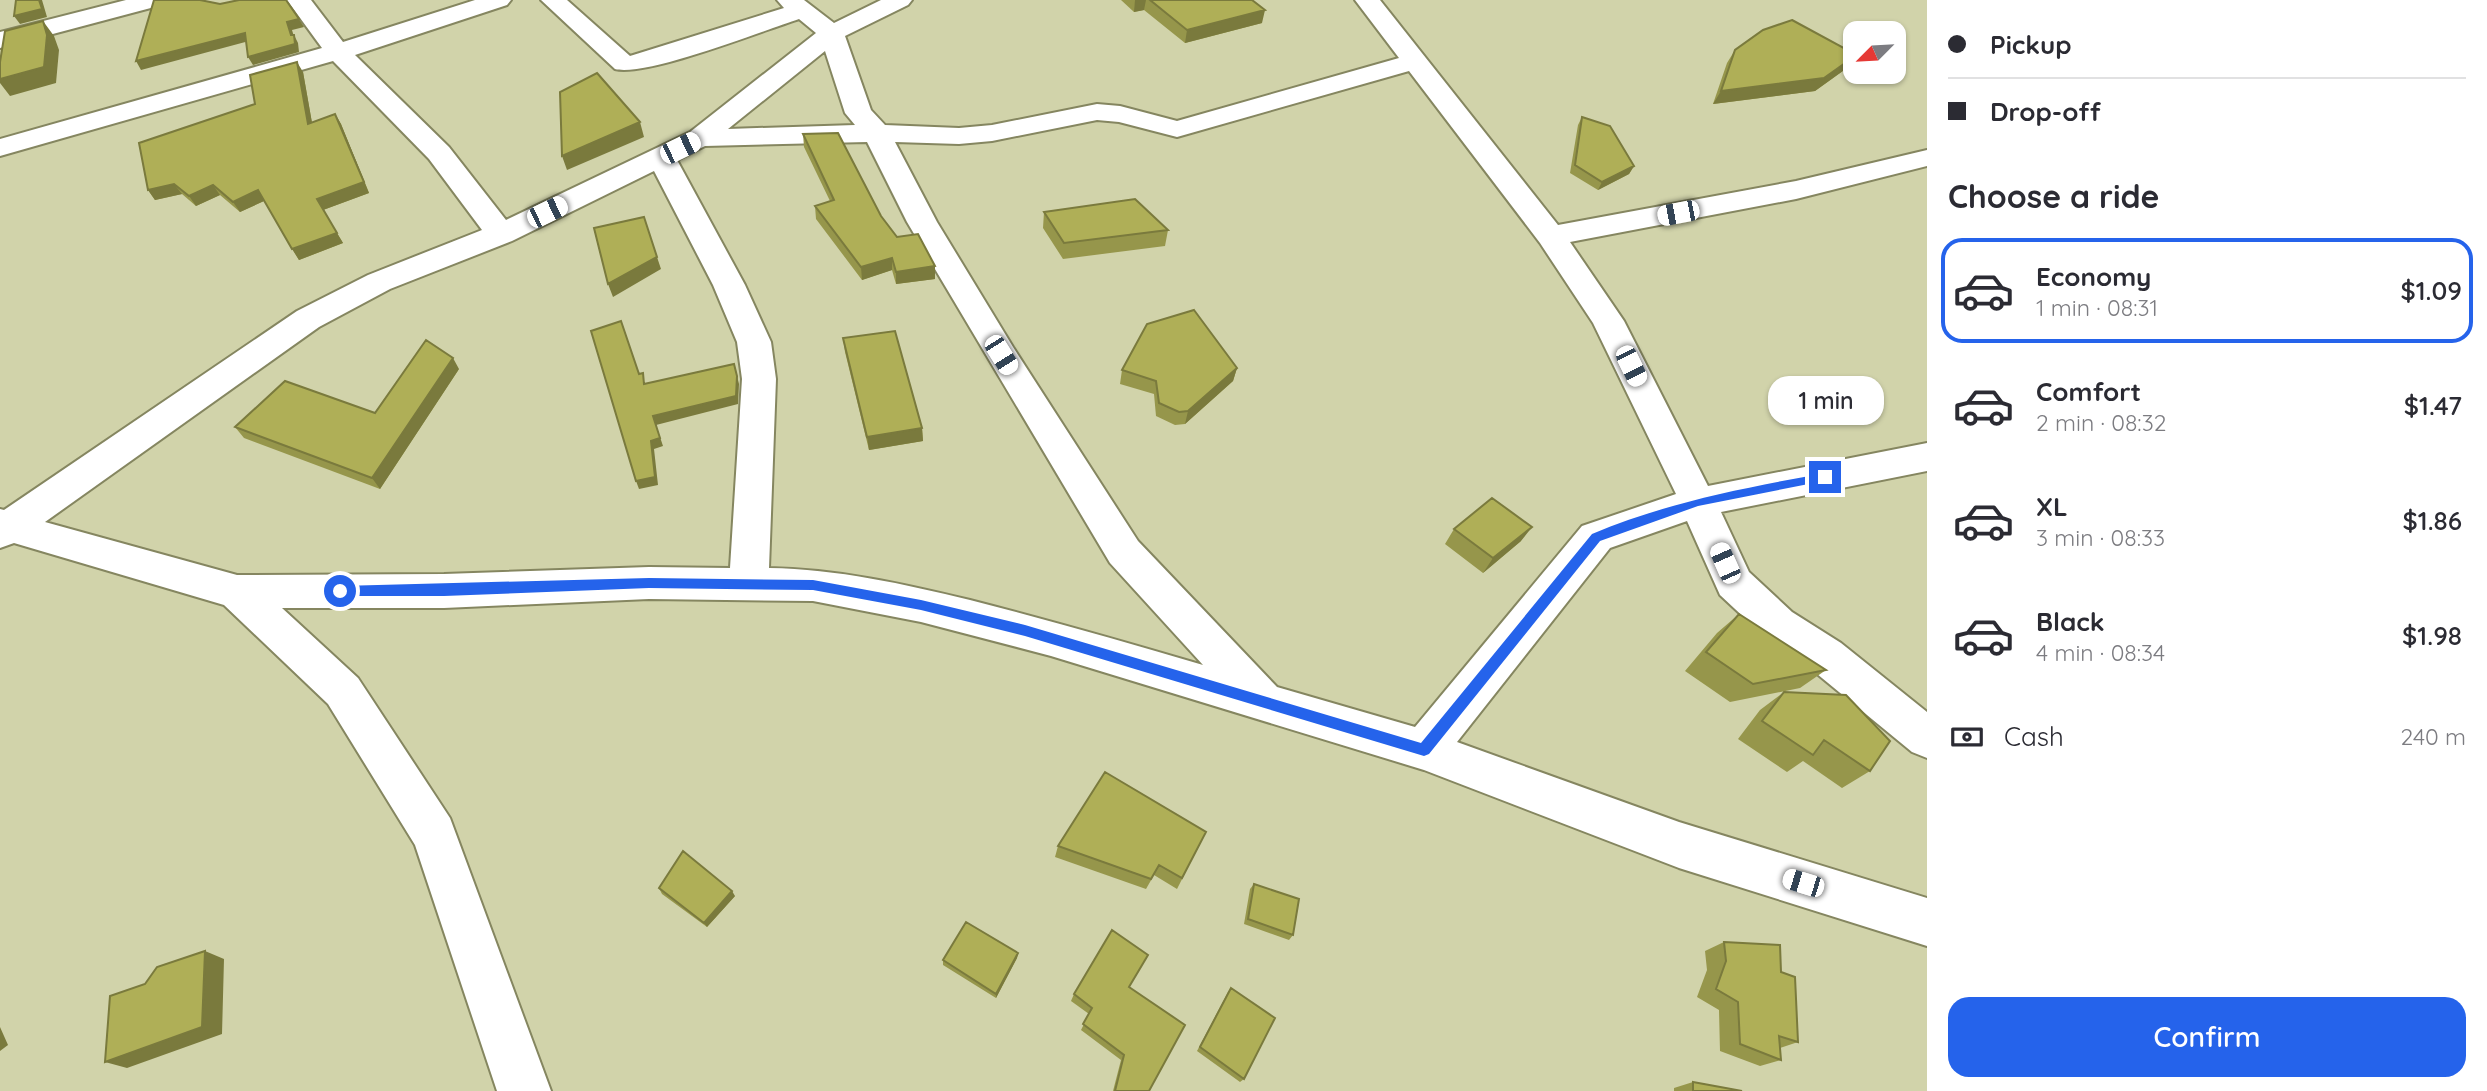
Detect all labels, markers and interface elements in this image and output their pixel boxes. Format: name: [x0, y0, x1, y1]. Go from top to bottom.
north arrow: [1843, 21, 1906, 84]
map controls: [1843, 21, 1906, 84]
text: Pickup: [1990, 28, 2072, 61]
text: Drop-off: [1990, 95, 2101, 128]
car: [657, 129, 704, 167]
text: Choose a ride: [1948, 176, 2160, 216]
car: [524, 193, 571, 231]
car: [1656, 199, 1701, 227]
icon: car: [1952, 259, 2015, 322]
text: Economy: [2036, 260, 2151, 293]
text: $1.09: [2400, 274, 2462, 307]
text: 1 min · 08:31: [2036, 293, 2158, 322]
car: [981, 332, 1022, 378]
car: [1613, 343, 1650, 389]
icon: car: [1952, 374, 2015, 437]
text: Comfort: [2036, 375, 2141, 408]
callout: 1 min: [1767, 376, 1883, 424]
text: 1 min: [1798, 386, 1854, 415]
text: $1.47: [2404, 389, 2462, 422]
text: 2 min · 08:32: [2036, 408, 2166, 437]
route end: [1809, 461, 1841, 493]
icon: car: [1952, 489, 2015, 552]
text: XL: [2036, 490, 2068, 523]
text: $1.86: [2403, 504, 2462, 537]
text: 3 min · 08:33: [2036, 523, 2165, 552]
car: [1707, 540, 1744, 586]
route start: [324, 575, 356, 607]
icon: car: [1952, 604, 2015, 667]
text: Black: [2036, 605, 2105, 638]
text: $1.98: [2402, 619, 2462, 652]
text: 4 min · 08:34: [2036, 638, 2165, 667]
icon: cash: [1948, 718, 1986, 756]
text: Cash: [2004, 720, 2064, 753]
text: 240 m: [2401, 722, 2466, 751]
car: [1780, 867, 1827, 899]
button: Confirm: [1948, 997, 2466, 1077]

